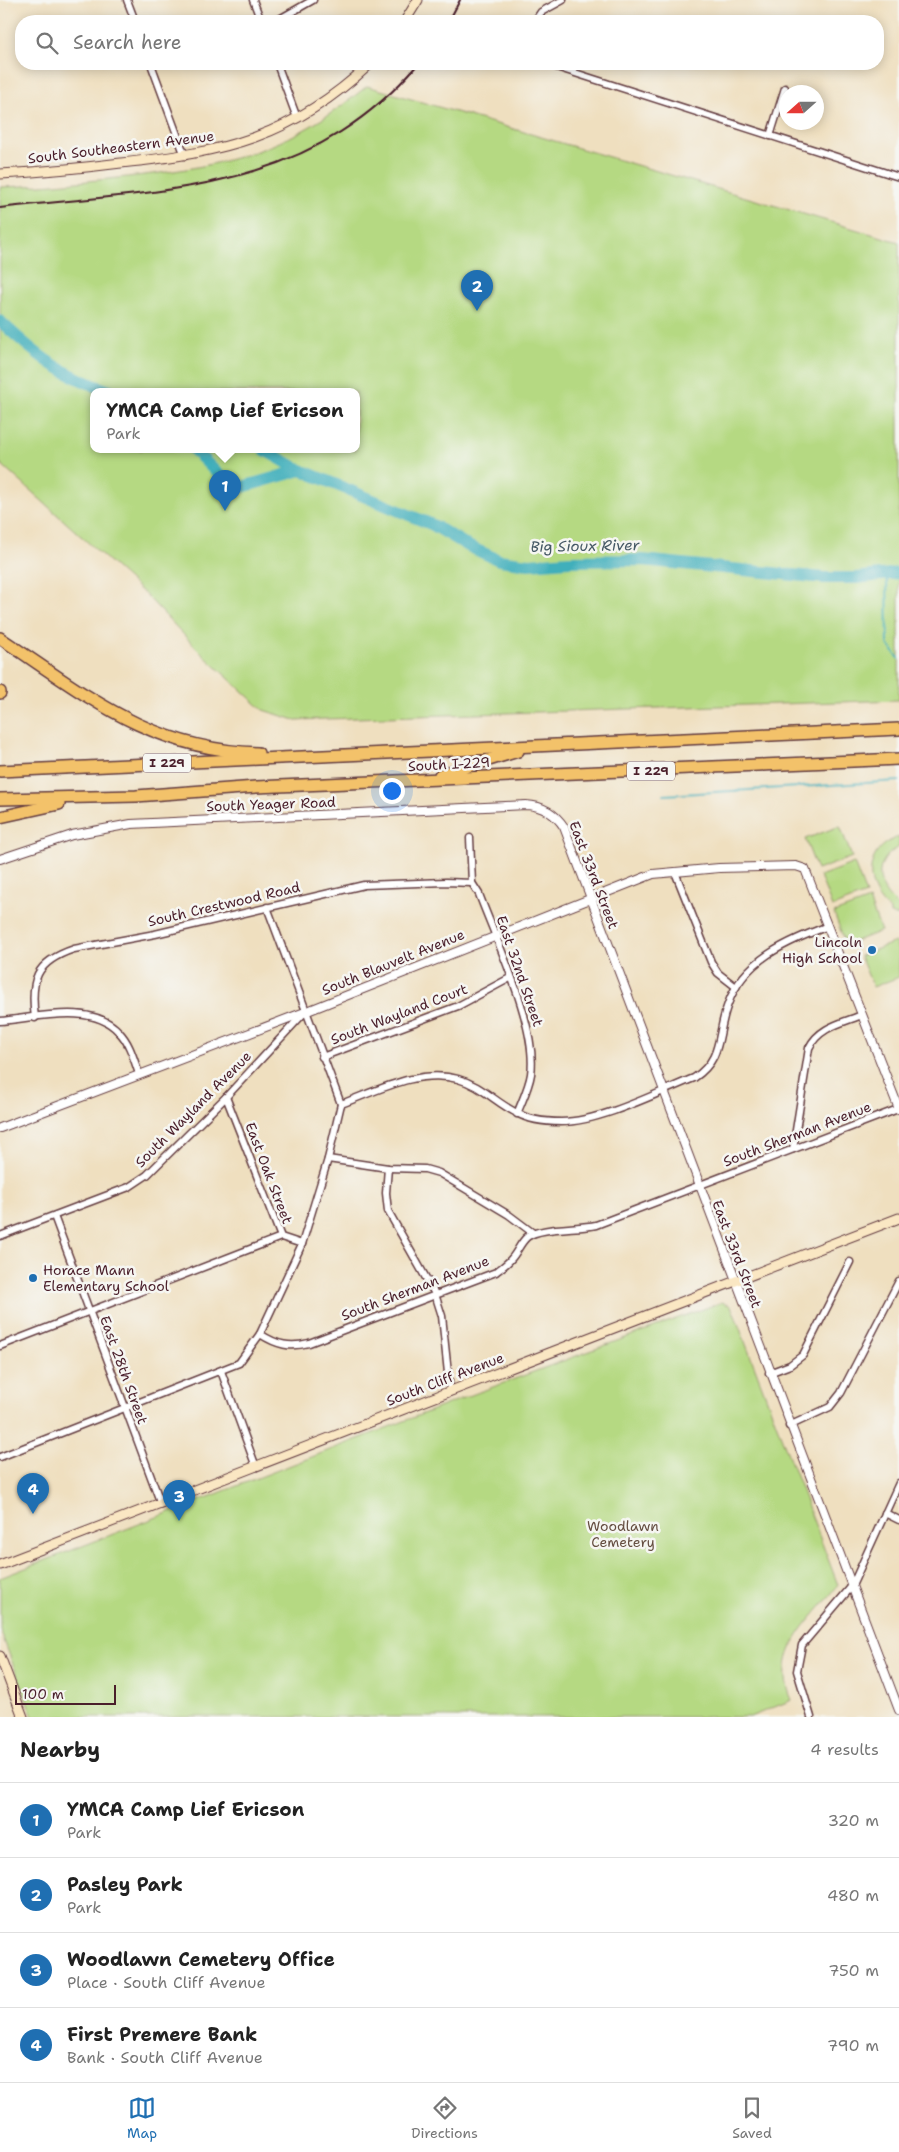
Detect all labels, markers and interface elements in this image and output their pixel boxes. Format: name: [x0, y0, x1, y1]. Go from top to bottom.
search box: [15, 15, 884, 70]
icon: search: [33, 29, 61, 57]
text: Search here: [73, 30, 182, 55]
north arrow: [779, 85, 824, 130]
street label: South Southeastern Avenue: [27, 127, 215, 167]
pin: 2: [461, 270, 493, 311]
popup: [90, 388, 360, 453]
text: YMCA Camp Lief Ericson: [106, 398, 344, 423]
text: Park: [106, 423, 141, 444]
pin: 1: [209, 470, 241, 511]
water label: Big Sioux River: [530, 535, 641, 557]
street label: South I-229: [407, 753, 491, 775]
road number: I 229: [143, 754, 191, 772]
road number: I 229: [627, 761, 675, 780]
your location: [379, 778, 405, 804]
street label: South Yeager Road: [206, 793, 336, 815]
street label: East 33rd Street: [565, 819, 623, 931]
street label: South Crestwood Road: [146, 878, 302, 930]
street label: East 32nd Street: [493, 913, 547, 1029]
street label: South Blauvelt Avenue: [319, 925, 467, 999]
place label: Lincoln High School: [782, 933, 863, 967]
marker: Lincoln High School: [866, 944, 878, 956]
street label: South Wayland Court: [328, 980, 470, 1048]
street label: South Wayland Avenue: [131, 1047, 255, 1171]
street label: South Sherman Avenue: [720, 1097, 874, 1171]
street label: East Oak Street: [241, 1120, 297, 1226]
street label: East 33rd Street: [708, 1198, 766, 1310]
street label: South Sherman Avenue: [338, 1251, 492, 1325]
place label: Horace Mann Elementary School: [43, 1261, 170, 1295]
marker: Horace Mann Elementary School: [27, 1272, 39, 1284]
street label: East 28th Street: [96, 1313, 152, 1427]
street label: South Cliff Avenue: [384, 1348, 506, 1410]
pin: 4: [17, 1473, 49, 1514]
pin: 3: [163, 1480, 195, 1521]
park label: Woodlawn Cemetery: [587, 1517, 659, 1551]
scale bar: [15, 1682, 116, 1705]
text: 100 m: [22, 1685, 64, 1703]
text: Nearby: [20, 1736, 100, 1764]
text: 4 results: [810, 1739, 879, 1760]
text: YMCA Camp Lief Ericson: [67, 1797, 304, 1822]
text: 1: [32, 1810, 40, 1831]
text: 320 m: [828, 1810, 879, 1831]
text: Park: [67, 1822, 101, 1843]
text: Pasley Park: [67, 1872, 183, 1897]
text: 2: [30, 1885, 42, 1906]
text: 480 m: [827, 1885, 879, 1906]
text: Park: [67, 1897, 101, 1918]
text: Woodlawn Cemetery Office: [67, 1947, 335, 1972]
text: 3: [30, 1960, 42, 1981]
text: 750 m: [828, 1960, 879, 1981]
text: Place · South Cliff Avenue: [67, 1972, 266, 1993]
text: First Premere Bank: [67, 2022, 257, 2047]
text: 4: [30, 2035, 42, 2056]
text: 790 m: [827, 2035, 879, 2056]
text: Bank · South Cliff Avenue: [67, 2047, 263, 2068]
tab: Map: [127, 2094, 157, 2142]
tab: Directions: [411, 2094, 478, 2142]
tab: Saved: [732, 2094, 772, 2142]

